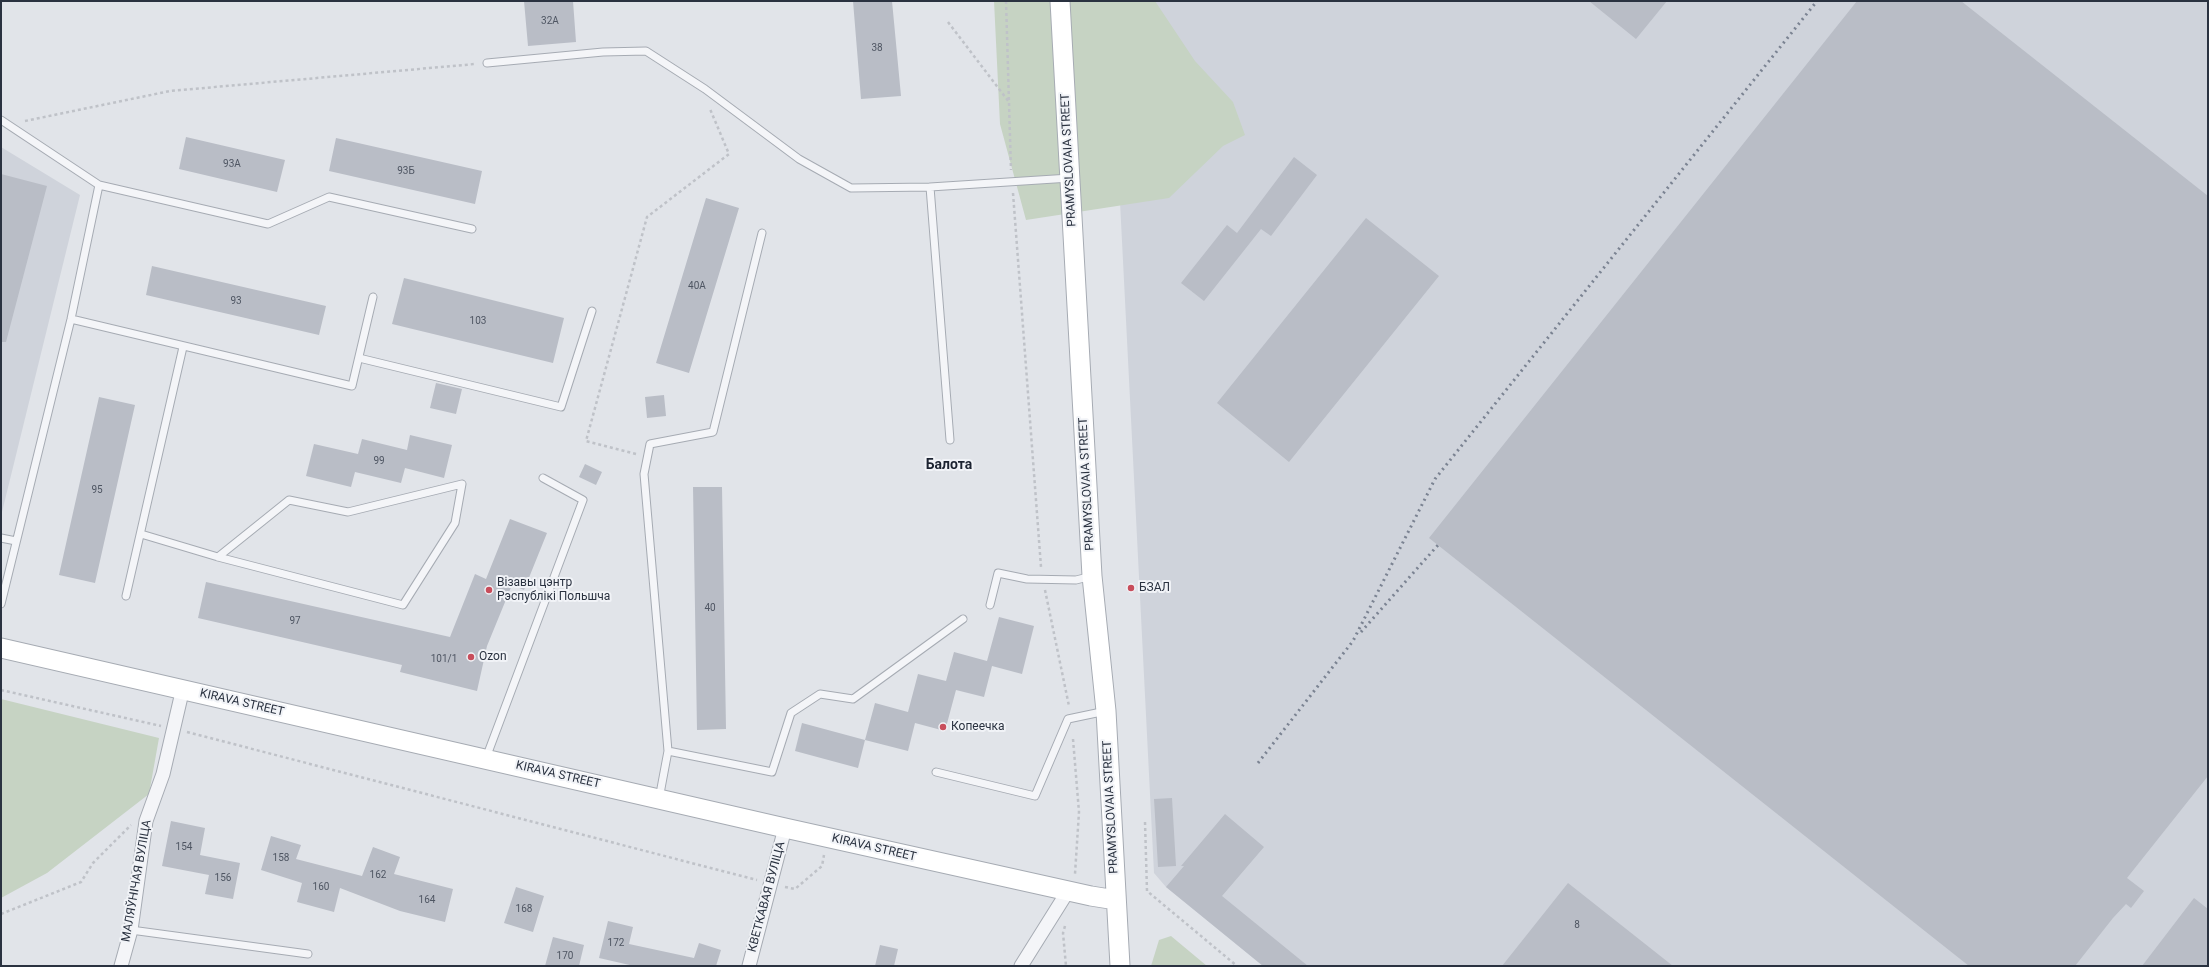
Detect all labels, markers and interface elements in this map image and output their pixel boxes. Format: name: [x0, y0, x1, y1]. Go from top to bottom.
house number: 32А: [541, 15, 559, 27]
house number: 38: [871, 42, 883, 54]
street label: PRAMYSLOVAIA STREET: [1058, 93, 1080, 227]
house number: 93А: [223, 158, 241, 170]
house number: 93Б: [397, 165, 415, 177]
house number: 40А: [688, 280, 706, 292]
house number: 93: [230, 295, 242, 307]
house number: 103: [470, 315, 486, 327]
street label: PRAMYSLOVAIA STREET: [1076, 417, 1098, 551]
house number: 99: [373, 455, 385, 467]
district label: Балота: [926, 457, 972, 473]
house number: 95: [91, 484, 103, 496]
place label: Візавы цэнтр Рэспублікі Польшча: [497, 576, 610, 604]
place label: БЗАЛ: [1139, 581, 1170, 595]
marker: БЗАЛ: [1126, 583, 1136, 593]
marker: Візавы цэнтр Рэспублікі Польшча: [484, 585, 494, 595]
house number: 40: [704, 602, 716, 614]
house number: 97: [289, 615, 301, 627]
place label: Ozon: [479, 650, 507, 664]
marker: Ozon: [466, 652, 476, 662]
house number: 101/1: [431, 653, 457, 665]
street label: KIRAVA STREET: [198, 686, 286, 720]
place label: Копеечка: [951, 720, 1005, 734]
marker: Копеечка: [938, 722, 948, 732]
street label: PRAMYSLOVAIA STREET: [1100, 740, 1122, 874]
street label: KIRAVA STREET: [514, 758, 602, 792]
street label: МАЛЯЎНІЧАЯ ВУЛІЦА: [119, 819, 155, 943]
street label: KIRAVA STREET: [830, 831, 918, 865]
street label: КВЕТКАВАЯ ВУЛІЦА: [745, 840, 789, 954]
house number: 154: [176, 841, 192, 853]
house number: 158: [273, 852, 289, 864]
house number: 162: [370, 869, 386, 881]
house number: 156: [215, 872, 231, 884]
house number: 160: [313, 881, 329, 893]
house number: 164: [419, 894, 435, 906]
house number: 168: [516, 903, 532, 915]
house number: 8: [1574, 919, 1580, 931]
house number: 172: [608, 937, 624, 949]
house number: 170: [557, 950, 573, 962]

